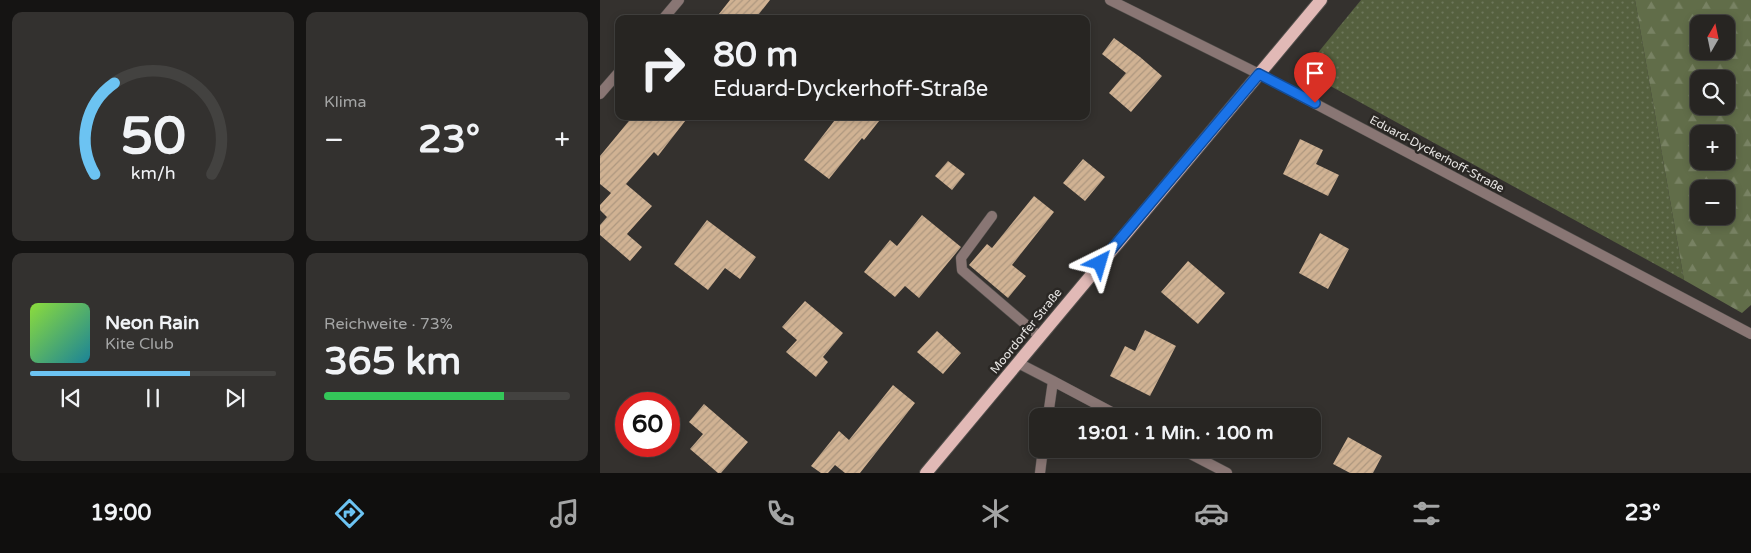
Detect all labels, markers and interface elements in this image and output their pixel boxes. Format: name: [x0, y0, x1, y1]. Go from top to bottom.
north arrow: [1690, 15, 1735, 60]
map controls: [1690, 15, 1735, 225]
text: 80 m: [713, 34, 798, 76]
icon: right: [630, 35, 695, 100]
pin: [1294, 52, 1336, 103]
icon: arrive: [1301, 59, 1329, 87]
button: search: [1690, 70, 1735, 115]
text: Eduard-Dyckerhoff-Straße: [713, 76, 988, 102]
text: Klima: [324, 92, 366, 112]
text: 50: [120, 105, 186, 168]
street label: Eduard-Dyckerhoff-Straße: [1367, 113, 1507, 196]
text: 23°: [418, 117, 480, 163]
text: −: [324, 123, 344, 157]
text: +: [554, 123, 570, 157]
button: +: [1690, 125, 1735, 170]
text: km/h: [131, 163, 175, 184]
button: −: [1690, 180, 1735, 225]
position arrow: [1073, 236, 1125, 288]
street label: Moordorfer Straße: [987, 285, 1065, 377]
text: Neon Rain: [105, 312, 199, 334]
text: Reichweite · 73%: [324, 314, 453, 334]
text: Kite Club: [105, 334, 174, 354]
text: 365 km: [324, 339, 461, 385]
icon: previous: [57, 384, 85, 412]
icon: pause: [139, 384, 167, 412]
icon: next: [221, 384, 249, 412]
speed limit sign: 60: [615, 392, 680, 457]
text: 19:01 · 1 Min. · 100 m: [1077, 422, 1273, 444]
icon: directions: [332, 496, 367, 531]
icon: music: [547, 496, 582, 531]
icon: phone: [763, 496, 798, 531]
icon: climate: [978, 496, 1013, 531]
icon: car: [1194, 496, 1229, 531]
icon: filters: [1409, 496, 1444, 531]
text: 19:00: [90, 500, 151, 526]
text: 23°: [1625, 500, 1661, 526]

